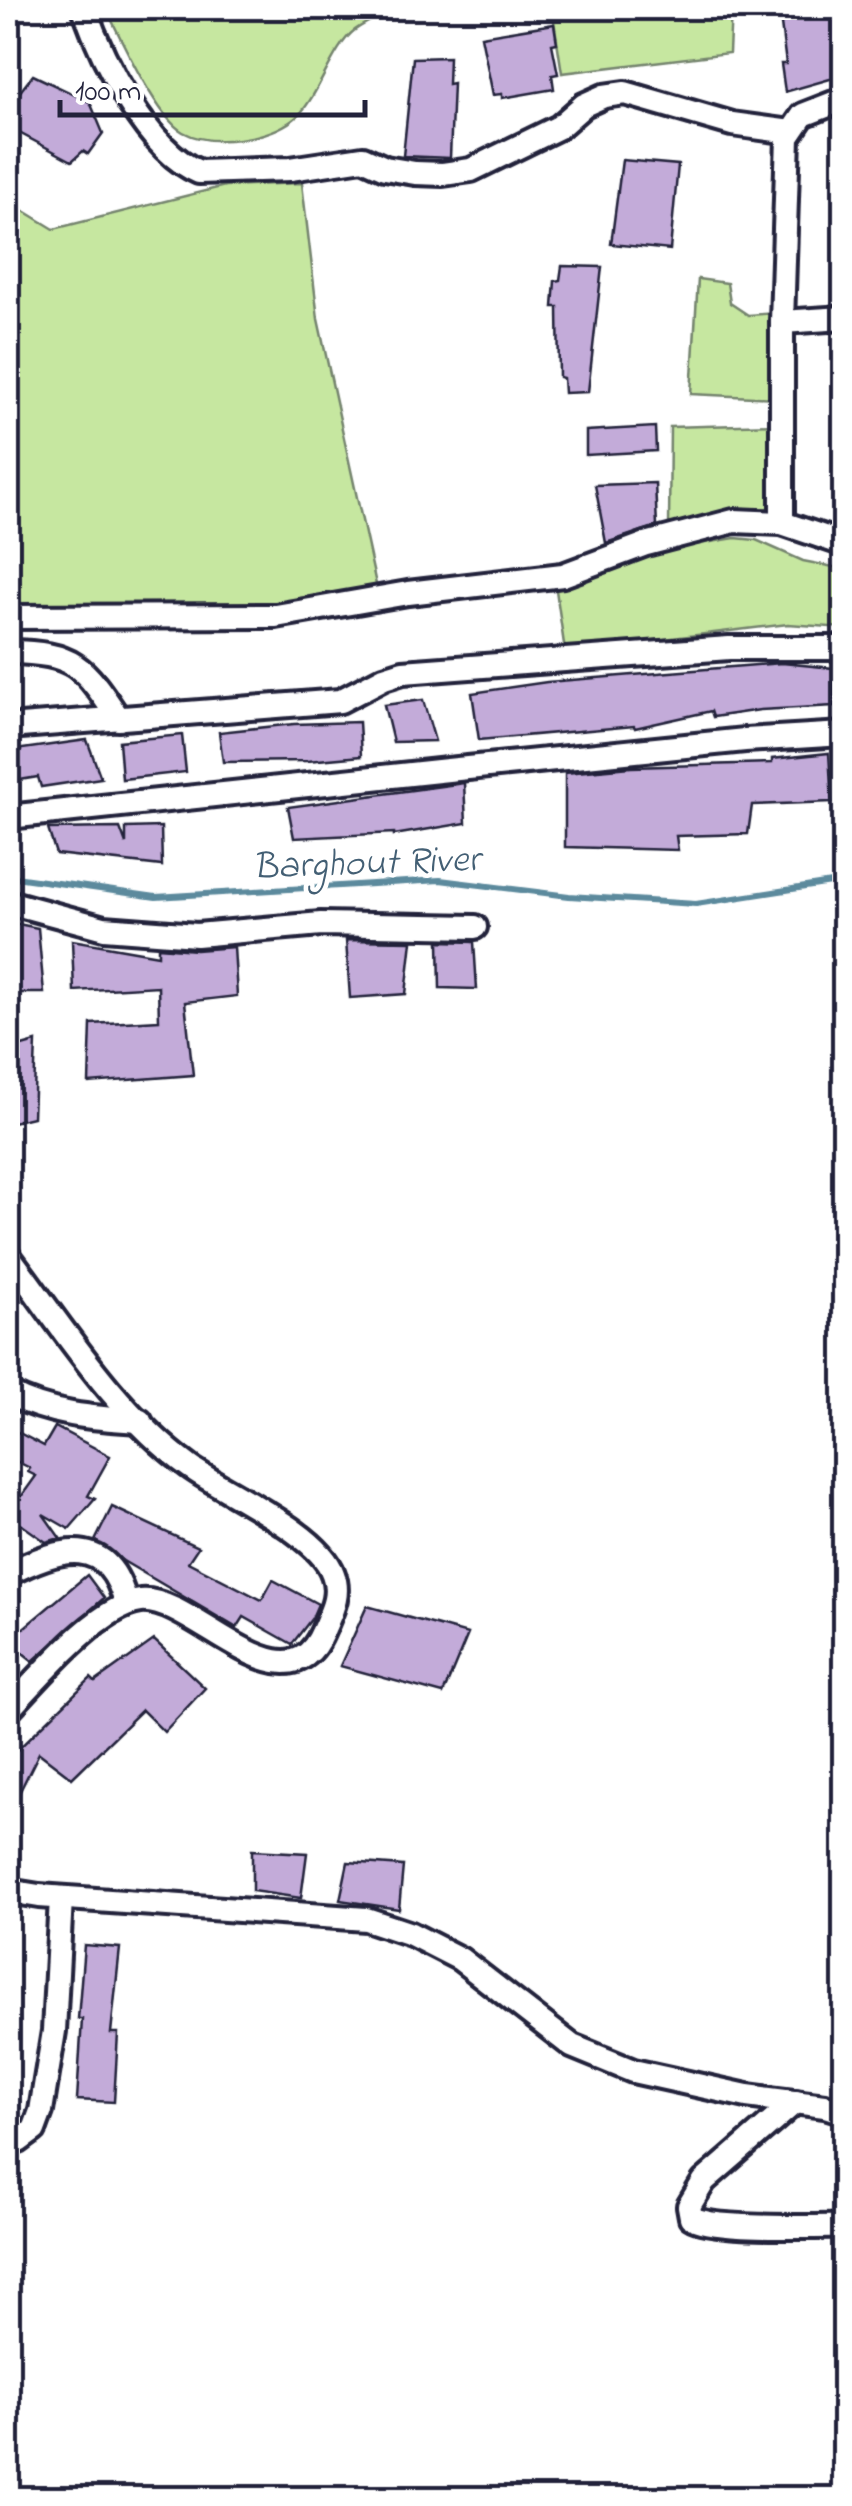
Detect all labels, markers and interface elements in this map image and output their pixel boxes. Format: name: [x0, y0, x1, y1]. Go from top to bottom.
scale bar: [60, 55, 365, 117]
text: 100 m: [75, 71, 141, 115]
water label: Barghout River: [251, 833, 485, 897]

